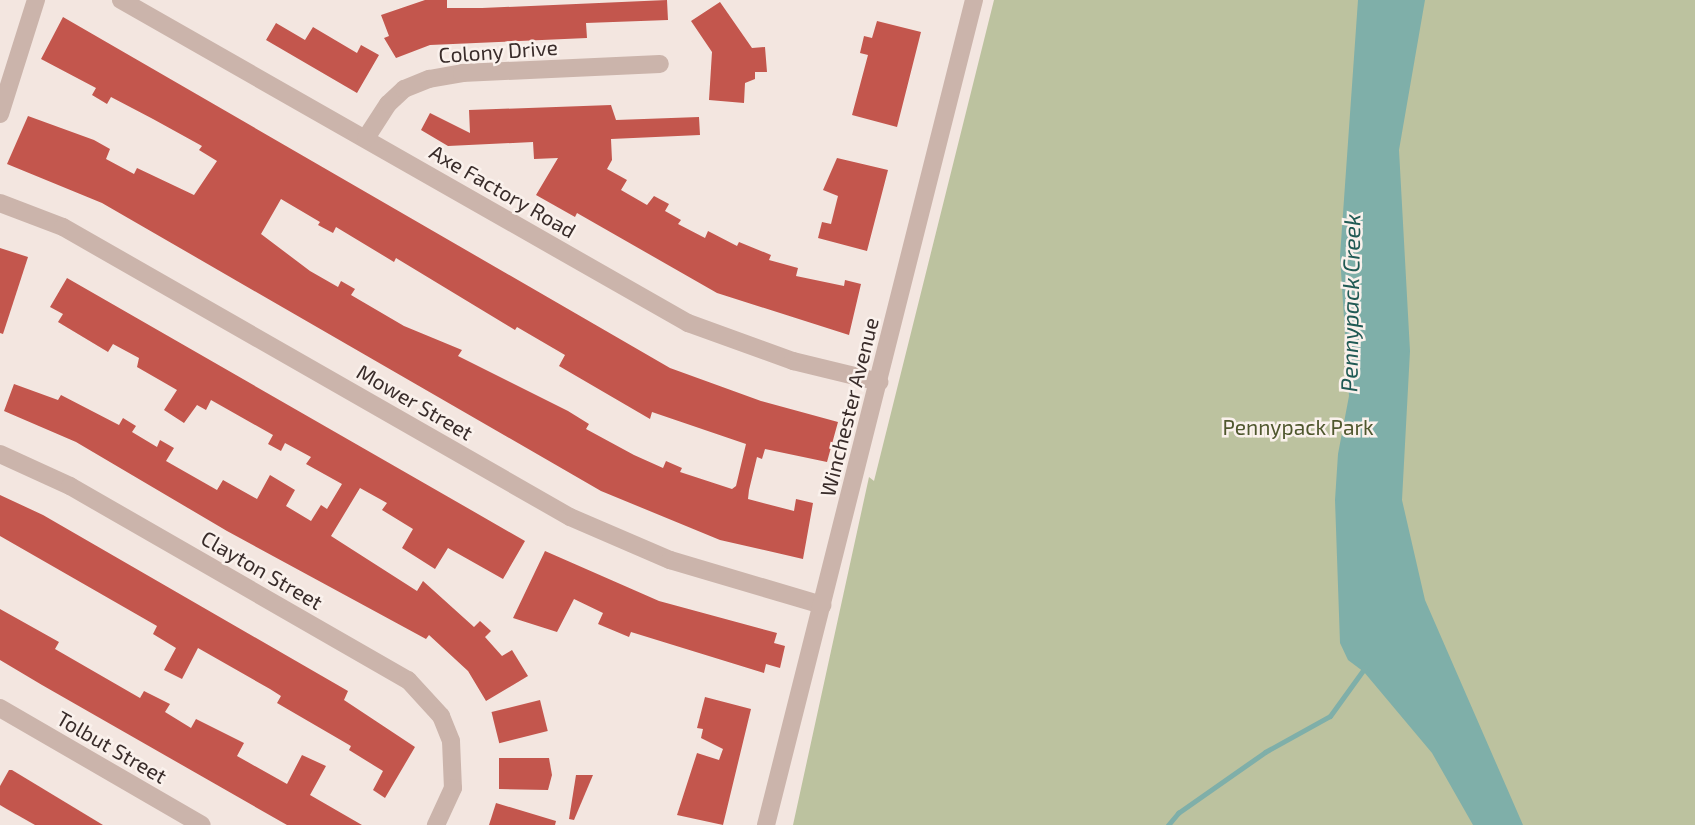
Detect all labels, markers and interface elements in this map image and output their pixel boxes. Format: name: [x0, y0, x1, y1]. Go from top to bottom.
street label: Colony Drive: [437, 34, 559, 68]
street label: Axe Factory Road: [425, 139, 581, 243]
water label: Pennypack Creek: [1335, 214, 1365, 392]
street label: Winchester Avenue: [814, 314, 884, 500]
street label: Mower Street: [352, 359, 478, 445]
park label: Pennypack Park: [1222, 414, 1374, 440]
street label: Clayton Street: [197, 525, 327, 615]
street label: Tolbut Street: [52, 705, 172, 789]

